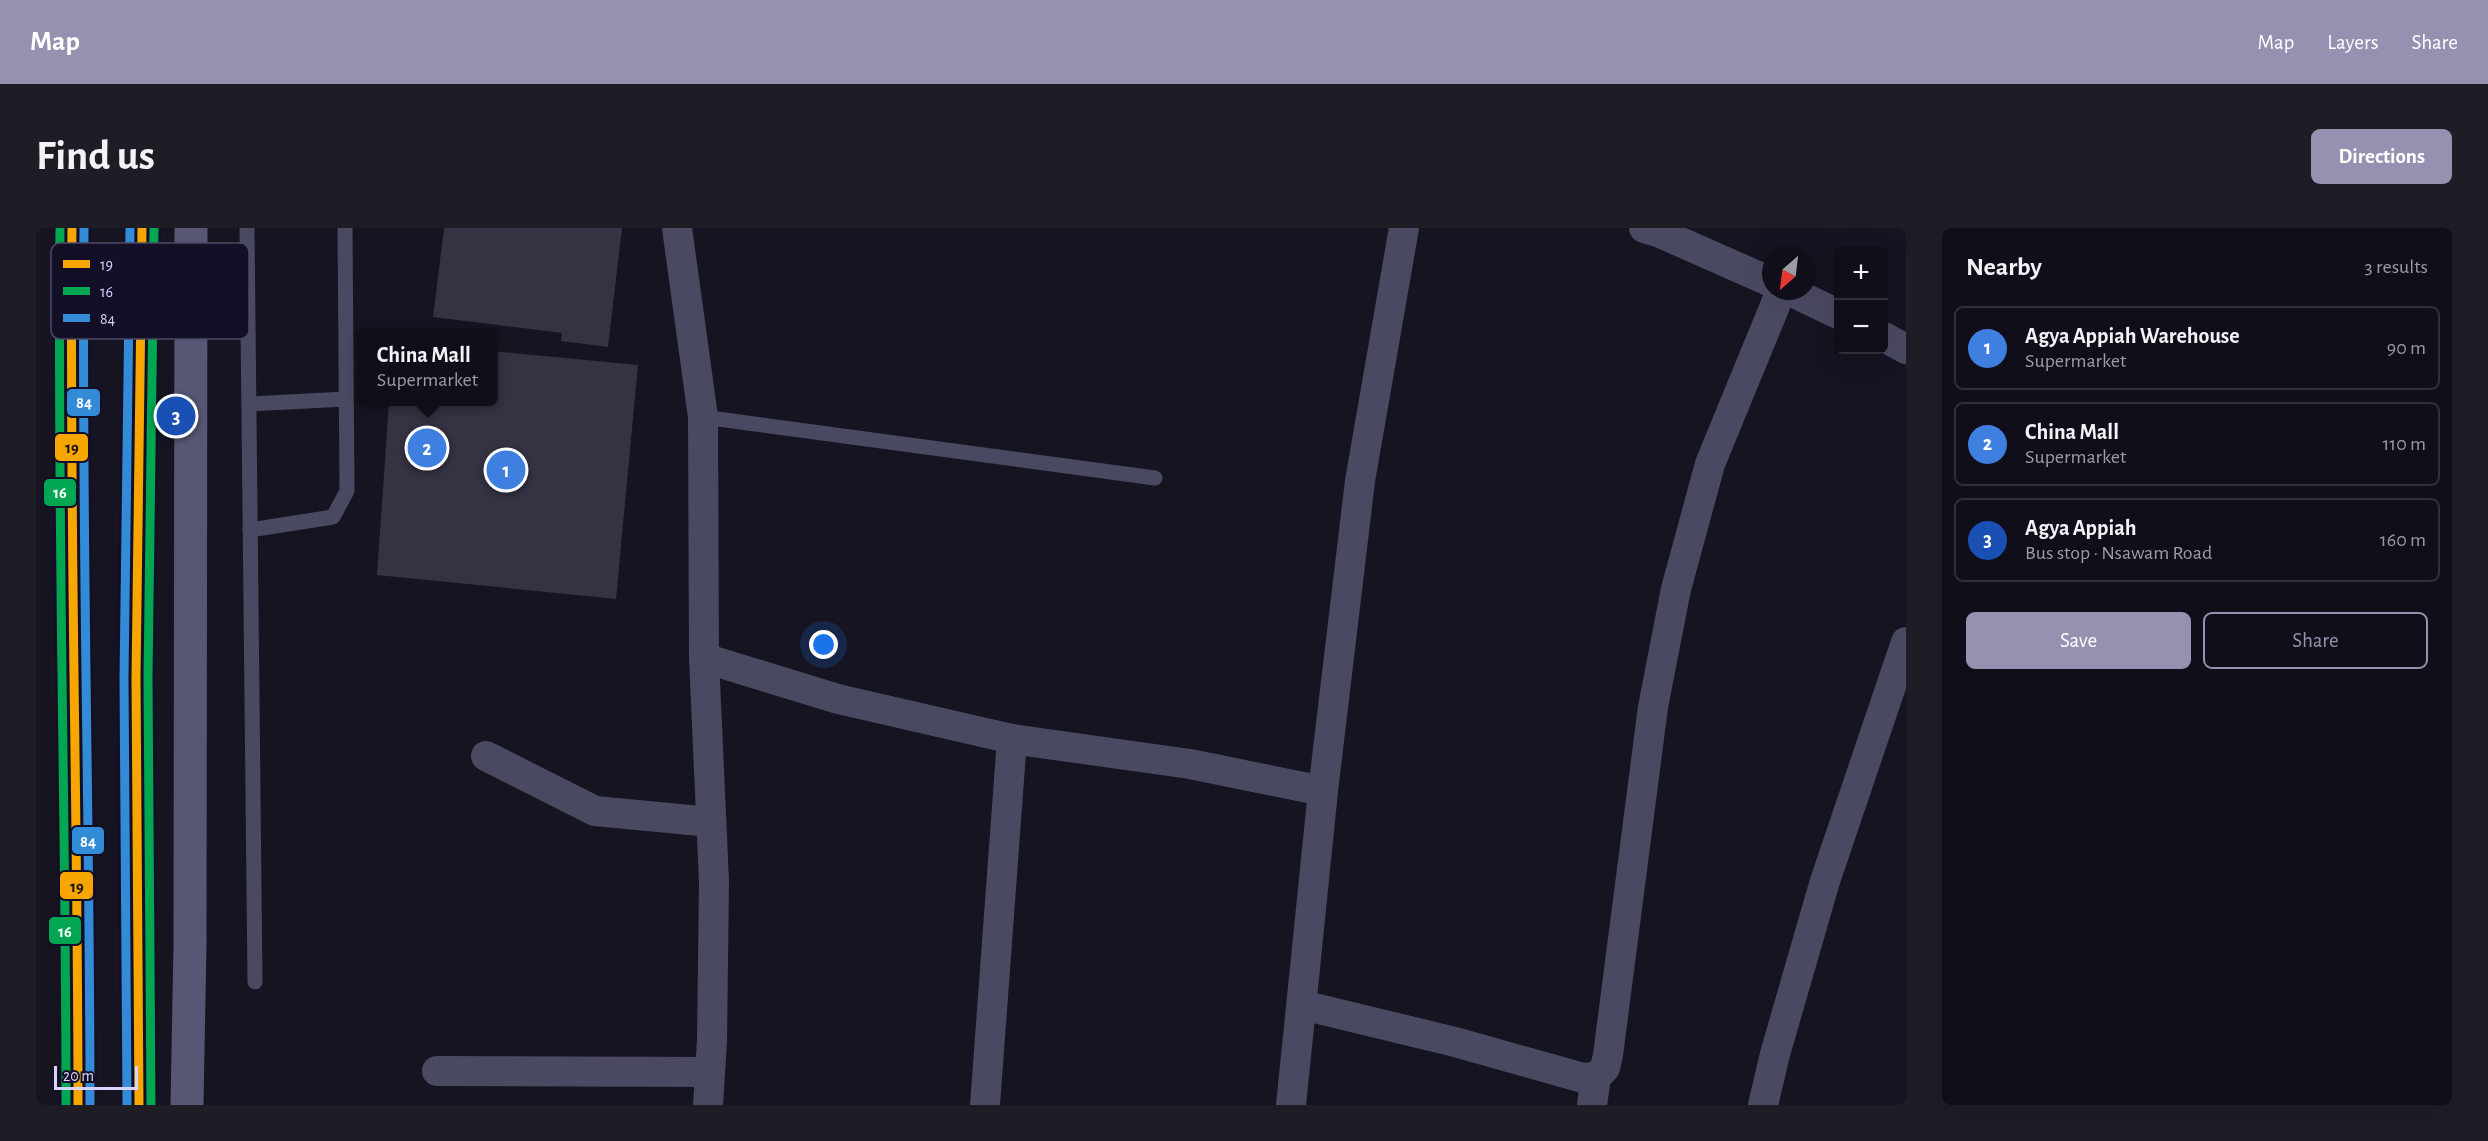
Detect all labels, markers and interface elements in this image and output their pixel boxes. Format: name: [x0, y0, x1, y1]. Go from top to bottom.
text: Map: [30, 28, 80, 56]
text: Map: [2258, 32, 2294, 53]
text: Layers: [2327, 32, 2378, 53]
text: Share: [2411, 32, 2458, 53]
button: Directions: [2311, 129, 2452, 184]
text: Find us: [36, 135, 155, 177]
legend: [51, 243, 249, 339]
north arrow: [1762, 246, 1816, 300]
map controls: [1834, 246, 1888, 354]
button: +: [1834, 246, 1888, 300]
text: Nearby: [1966, 254, 2042, 280]
text: 19: [100, 257, 113, 273]
text: 3 results: [2364, 257, 2428, 277]
text: 16: [100, 284, 113, 300]
button: −: [1834, 300, 1888, 354]
text: 84: [100, 311, 116, 327]
text: Agya Appiah Warehouse: [2025, 325, 2240, 347]
popup: [357, 328, 498, 406]
text: 1: [1984, 338, 1991, 358]
text: 90 m: [2387, 338, 2426, 358]
text: China Mall: [377, 344, 471, 366]
text: Supermarket: [2025, 351, 2126, 371]
text: Supermarket: [377, 370, 478, 390]
line badge: 84: [66, 388, 101, 417]
pin: 3: [156, 394, 196, 438]
text: 84: [76, 395, 92, 411]
text: China Mall: [2025, 421, 2119, 443]
pin: 2: [408, 426, 446, 470]
line badge: 19: [54, 433, 89, 462]
text: 2: [1983, 434, 1992, 454]
text: 110 m: [2382, 434, 2426, 454]
text: 19: [65, 440, 79, 456]
text: Supermarket: [2025, 447, 2126, 467]
pin: 1: [486, 448, 526, 492]
line badge: 16: [43, 478, 77, 507]
text: 16: [53, 485, 67, 501]
text: Agya Appiah: [2025, 517, 2136, 539]
text: 3: [1983, 530, 1992, 550]
text: 160 m: [2380, 530, 2426, 550]
text: Bus stop · Nsawam Road: [2025, 543, 2212, 563]
button: Save: [1966, 612, 2191, 669]
button: Share: [2203, 612, 2428, 669]
your location: [809, 630, 838, 659]
line badge: 84: [71, 826, 105, 855]
text: 84: [80, 834, 96, 850]
line badge: 19: [59, 871, 94, 900]
text: 19: [70, 879, 84, 895]
line badge: 16: [48, 916, 82, 945]
text: 16: [58, 924, 72, 940]
scale bar: [54, 1063, 138, 1090]
text: 20 m: [63, 1068, 94, 1084]

